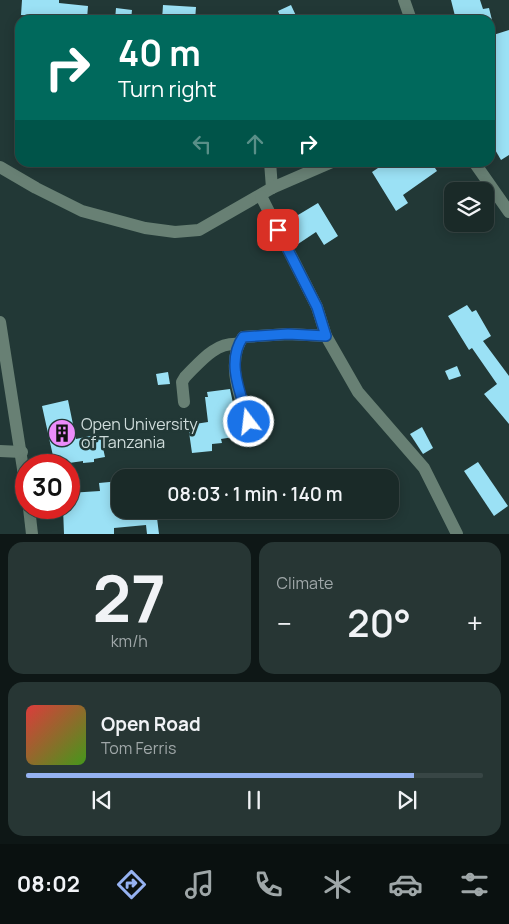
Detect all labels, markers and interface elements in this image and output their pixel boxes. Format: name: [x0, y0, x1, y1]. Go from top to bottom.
text: 40 m: [118, 29, 201, 77]
icon: right: [35, 35, 100, 100]
text: Turn right: [118, 74, 216, 104]
icon: left: [188, 130, 216, 158]
icon: ahead: [241, 130, 269, 158]
icon: right: [294, 130, 322, 158]
map controls: [444, 182, 494, 232]
button: layers: [444, 182, 494, 232]
pin: [257, 209, 299, 251]
icon: arrive: [264, 216, 292, 244]
position arrow: [222, 395, 274, 447]
place label: Open University of Tanzania: [81, 413, 198, 453]
building icon: Open University of Tanzania: [47, 418, 77, 448]
speed limit sign: 30: [15, 454, 80, 519]
text: 08:03 · 1 min · 140 m: [167, 481, 343, 507]
text: 27: [93, 553, 166, 642]
text: Climate: [277, 572, 333, 594]
text: 20°: [347, 596, 411, 648]
text: −: [277, 604, 292, 642]
text: +: [467, 604, 483, 642]
text: km/h: [111, 630, 148, 652]
text: Open Road: [101, 711, 201, 737]
text: Tom Ferris: [101, 737, 176, 759]
icon: previous: [88, 786, 116, 814]
icon: pause: [240, 786, 268, 814]
icon: next: [393, 786, 421, 814]
icon: directions: [114, 867, 149, 902]
icon: music: [182, 867, 217, 902]
icon: phone: [251, 867, 286, 902]
icon: climate: [320, 867, 355, 902]
icon: car: [388, 867, 423, 902]
icon: filters: [457, 867, 492, 902]
text: 08:02: [17, 869, 80, 899]

